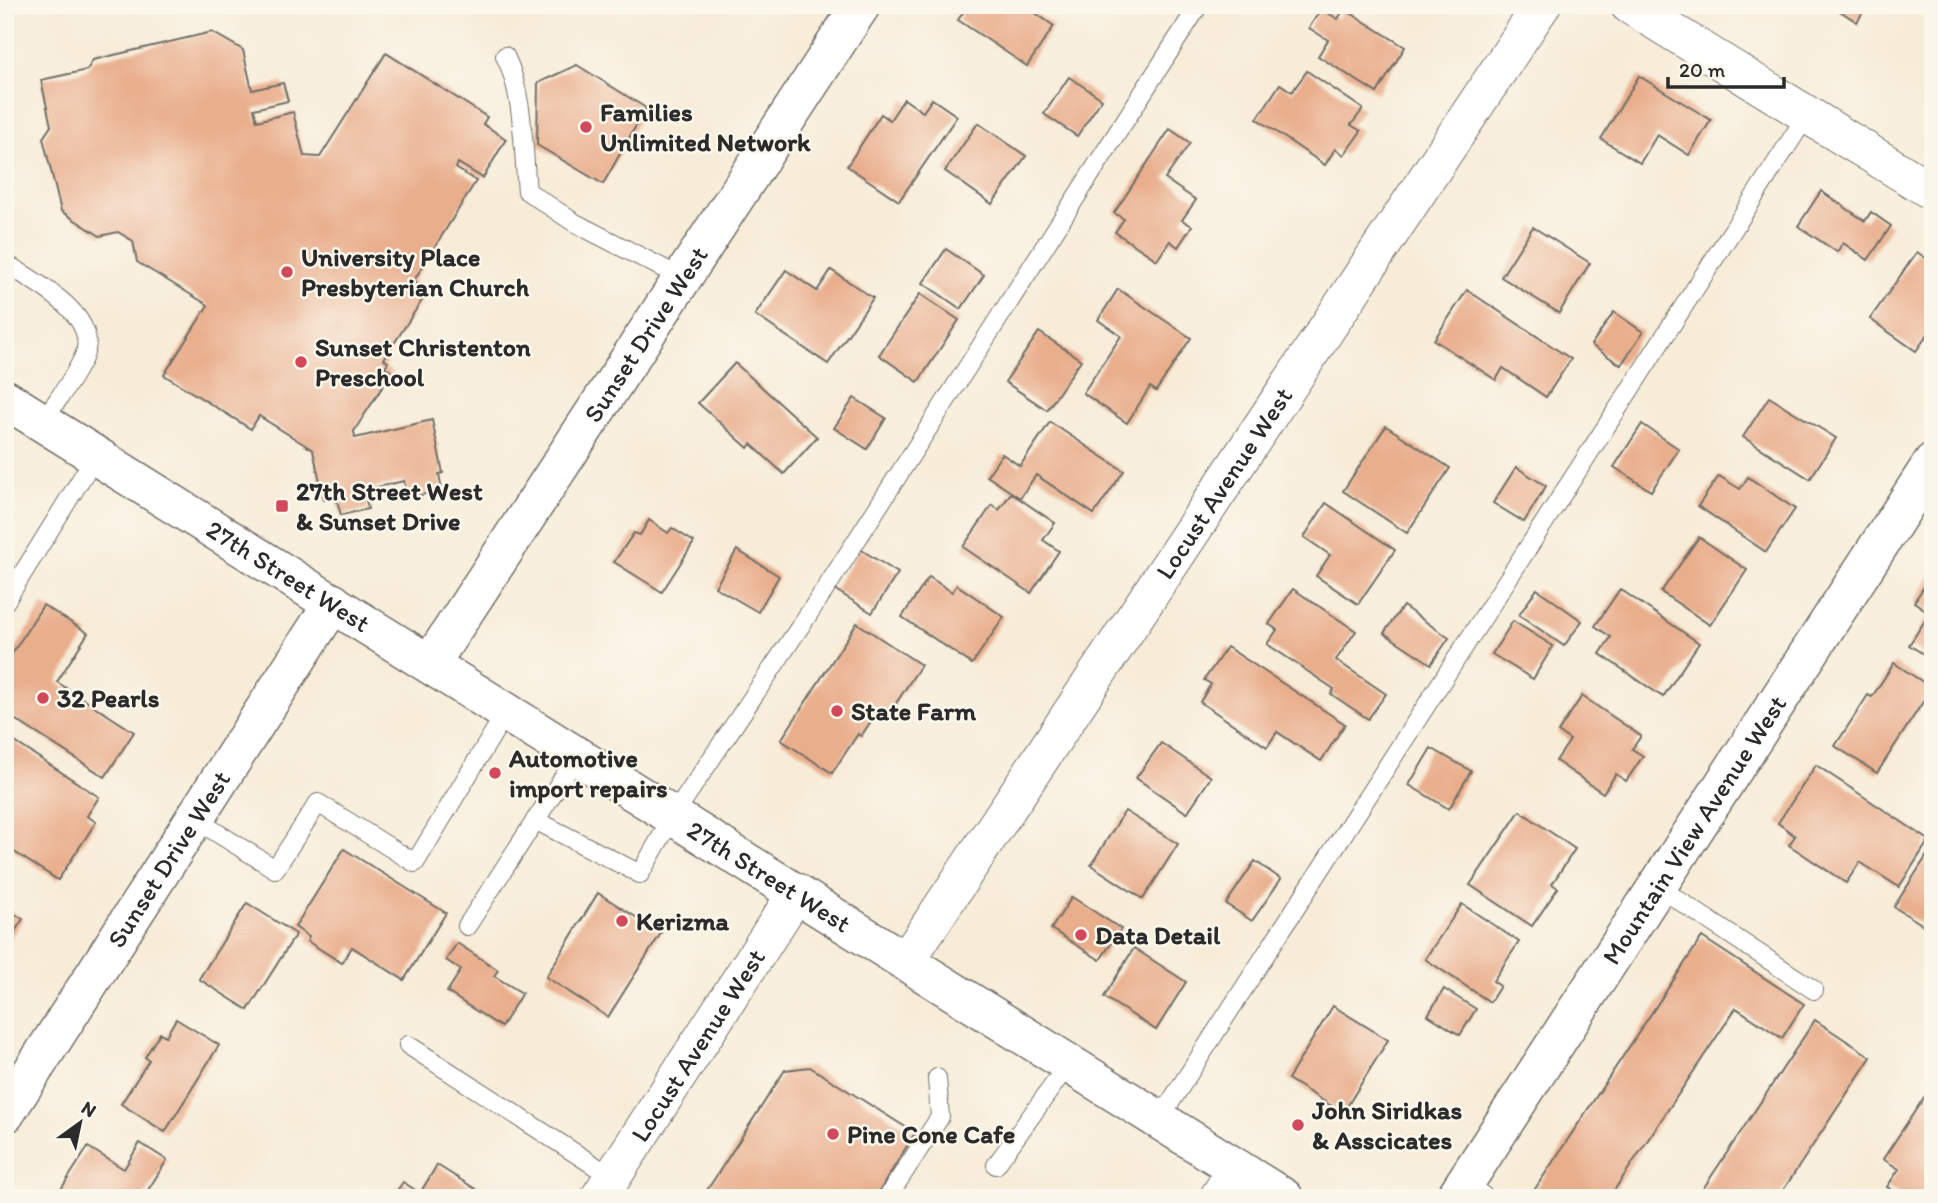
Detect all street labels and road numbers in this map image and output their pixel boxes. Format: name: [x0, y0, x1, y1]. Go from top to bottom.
street label: Sunset Drive West: [576, 240, 715, 428]
street label: Locust Avenue West: [1149, 381, 1299, 585]
street label: 27th Street West: [201, 513, 376, 639]
street label: Mountain View Avenue West: [1595, 689, 1793, 971]
street label: Sunset Drive West: [100, 764, 237, 953]
street label: 27th Street West: [681, 813, 857, 940]
street label: Locust Avenue West: [624, 942, 772, 1148]

